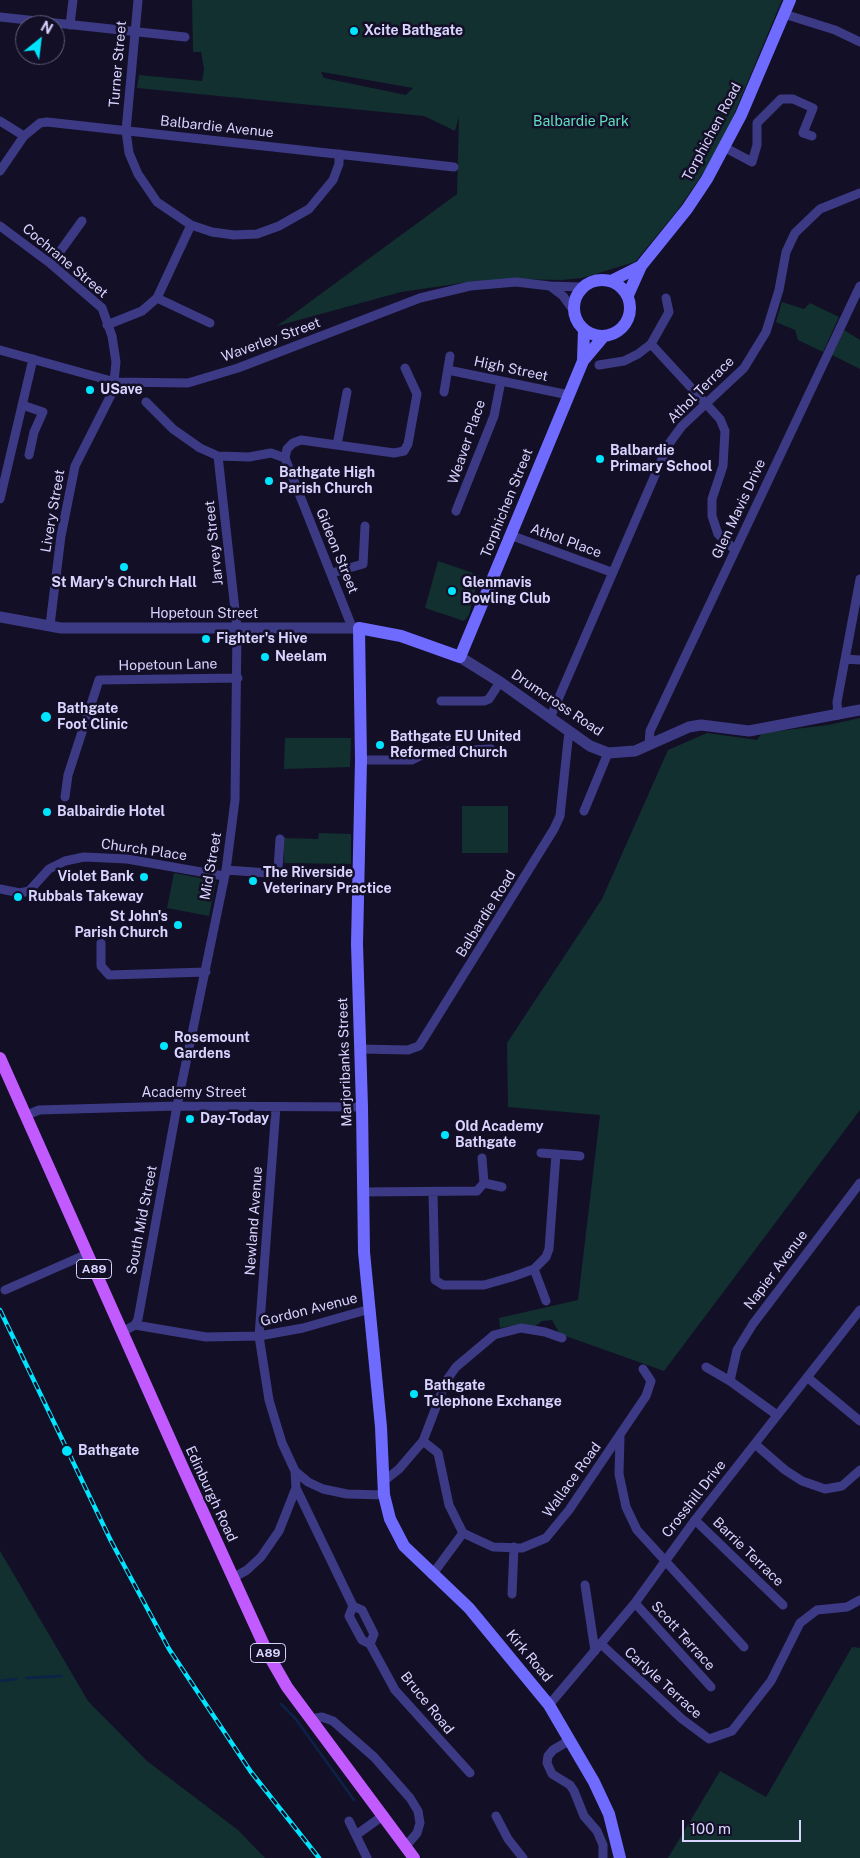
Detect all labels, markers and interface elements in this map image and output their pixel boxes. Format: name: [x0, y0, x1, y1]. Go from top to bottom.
north arrow: [15, 15, 65, 65]
text: N: [38, 18, 55, 37]
street label: Turner Street: [106, 20, 130, 108]
place label: Xcite Bathgate: [364, 23, 463, 39]
marker: Xcite Bathgate: [348, 25, 360, 37]
street label: Torphichen Road: [679, 80, 745, 184]
street label: Balbardie Avenue: [159, 113, 275, 141]
park label: Balbardie Park: [533, 114, 629, 130]
street label: Cochrane Street: [19, 220, 111, 302]
street label: Waverley Street: [219, 314, 323, 366]
street label: High Street: [472, 353, 550, 385]
street label: Athol Terrace: [664, 353, 738, 427]
place label: USave: [100, 382, 143, 398]
marker: USave: [84, 384, 96, 396]
street label: Weaver Place: [445, 398, 489, 486]
place label: Balbardie Primary School: [610, 443, 712, 476]
street label: Torphichen Street: [477, 446, 537, 560]
marker: Balbardie Primary School: [594, 453, 606, 465]
street label: Glen Mavis Drive: [709, 457, 769, 561]
place label: Bathgate High Parish Church: [279, 465, 375, 498]
street label: Livery Street: [37, 468, 69, 554]
marker: Bathgate High Parish Church: [263, 475, 275, 487]
street label: Jarvey Street: [201, 500, 227, 586]
street label: Gideon Street: [312, 506, 362, 596]
street label: Athol Place: [528, 520, 604, 562]
marker: St Mary's Church Hall: [118, 561, 130, 573]
place label: St Mary's Church Hall: [51, 575, 197, 591]
place label: Glenmavis Bowling Club: [462, 575, 551, 608]
marker: Glenmavis Bowling Club: [446, 585, 458, 597]
street label: Hopetoun Street: [150, 606, 258, 622]
place label: Fighter's Hive: [216, 631, 308, 647]
marker: Fighter's Hive: [200, 633, 212, 645]
place label: Neelam: [275, 649, 327, 665]
marker: Neelam: [259, 651, 271, 663]
street label: Hopetoun Lane: [118, 656, 218, 674]
street label: Drumcross Road: [508, 666, 606, 740]
place label: Bathgate Foot Clinic: [57, 701, 128, 734]
marker: Bathgate Foot Clinic: [39, 710, 53, 724]
place label: Bathgate EU United Reformed Church: [390, 729, 521, 762]
marker: Bathgate EU United Reformed Church: [374, 739, 386, 751]
place label: Balbairdie Hotel: [57, 804, 165, 820]
marker: Balbairdie Hotel: [41, 806, 53, 818]
street label: Mid Street: [197, 831, 225, 901]
street label: Church Place: [100, 836, 188, 864]
place label: The Riverside Veterinary Practice: [263, 865, 392, 898]
street label: Balbardie Road: [453, 868, 519, 960]
place label: Violet Bank: [57, 869, 134, 885]
marker: Violet Bank: [138, 871, 150, 883]
marker: The Riverside Veterinary Practice: [247, 875, 259, 887]
place label: Rubbals Takeway: [28, 889, 144, 905]
marker: Rubbals Takeway: [12, 891, 24, 903]
place label: St John's Parish Church: [74, 909, 168, 942]
marker: St John's Parish Church: [172, 919, 184, 931]
street label: Marjoribanks Street: [334, 997, 356, 1127]
place label: Rosemount Gardens: [174, 1030, 250, 1062]
marker: Rosemount Gardens: [158, 1040, 170, 1052]
street label: Academy Street: [142, 1085, 246, 1101]
place label: Day-Today: [200, 1111, 269, 1127]
marker: Day-Today: [184, 1113, 196, 1125]
place label: Old Academy Bathgate: [455, 1119, 544, 1152]
marker: Old Academy Bathgate: [439, 1129, 451, 1141]
street label: South Mid Street: [123, 1164, 161, 1276]
street label: Newland Avenue: [242, 1166, 266, 1276]
street label: Napier Avenue: [741, 1227, 811, 1313]
road number: A89: [76, 1260, 112, 1278]
street label: Gordon Avenue: [259, 1290, 359, 1330]
place label: Bathgate Telephone Exchange: [424, 1378, 562, 1410]
marker: Bathgate Telephone Exchange: [408, 1388, 420, 1400]
street label: Wallace Road: [539, 1439, 605, 1521]
place label: Bathgate: [78, 1443, 139, 1459]
street label: Edinburgh Road: [181, 1443, 241, 1545]
marker: Bathgate: [60, 1444, 74, 1458]
street label: Crosshill Drive: [659, 1457, 729, 1541]
street label: Barrie Terrace: [709, 1514, 787, 1590]
street label: Scott Terrace: [648, 1598, 718, 1674]
street label: Kirk Road: [502, 1626, 556, 1686]
road number: A89: [250, 1644, 286, 1662]
street label: Carlyle Terrace: [621, 1644, 705, 1722]
street label: Bruce Road: [397, 1669, 457, 1737]
scale bar: [685, 1810, 804, 1842]
text: 100 m: [690, 1820, 731, 1837]

